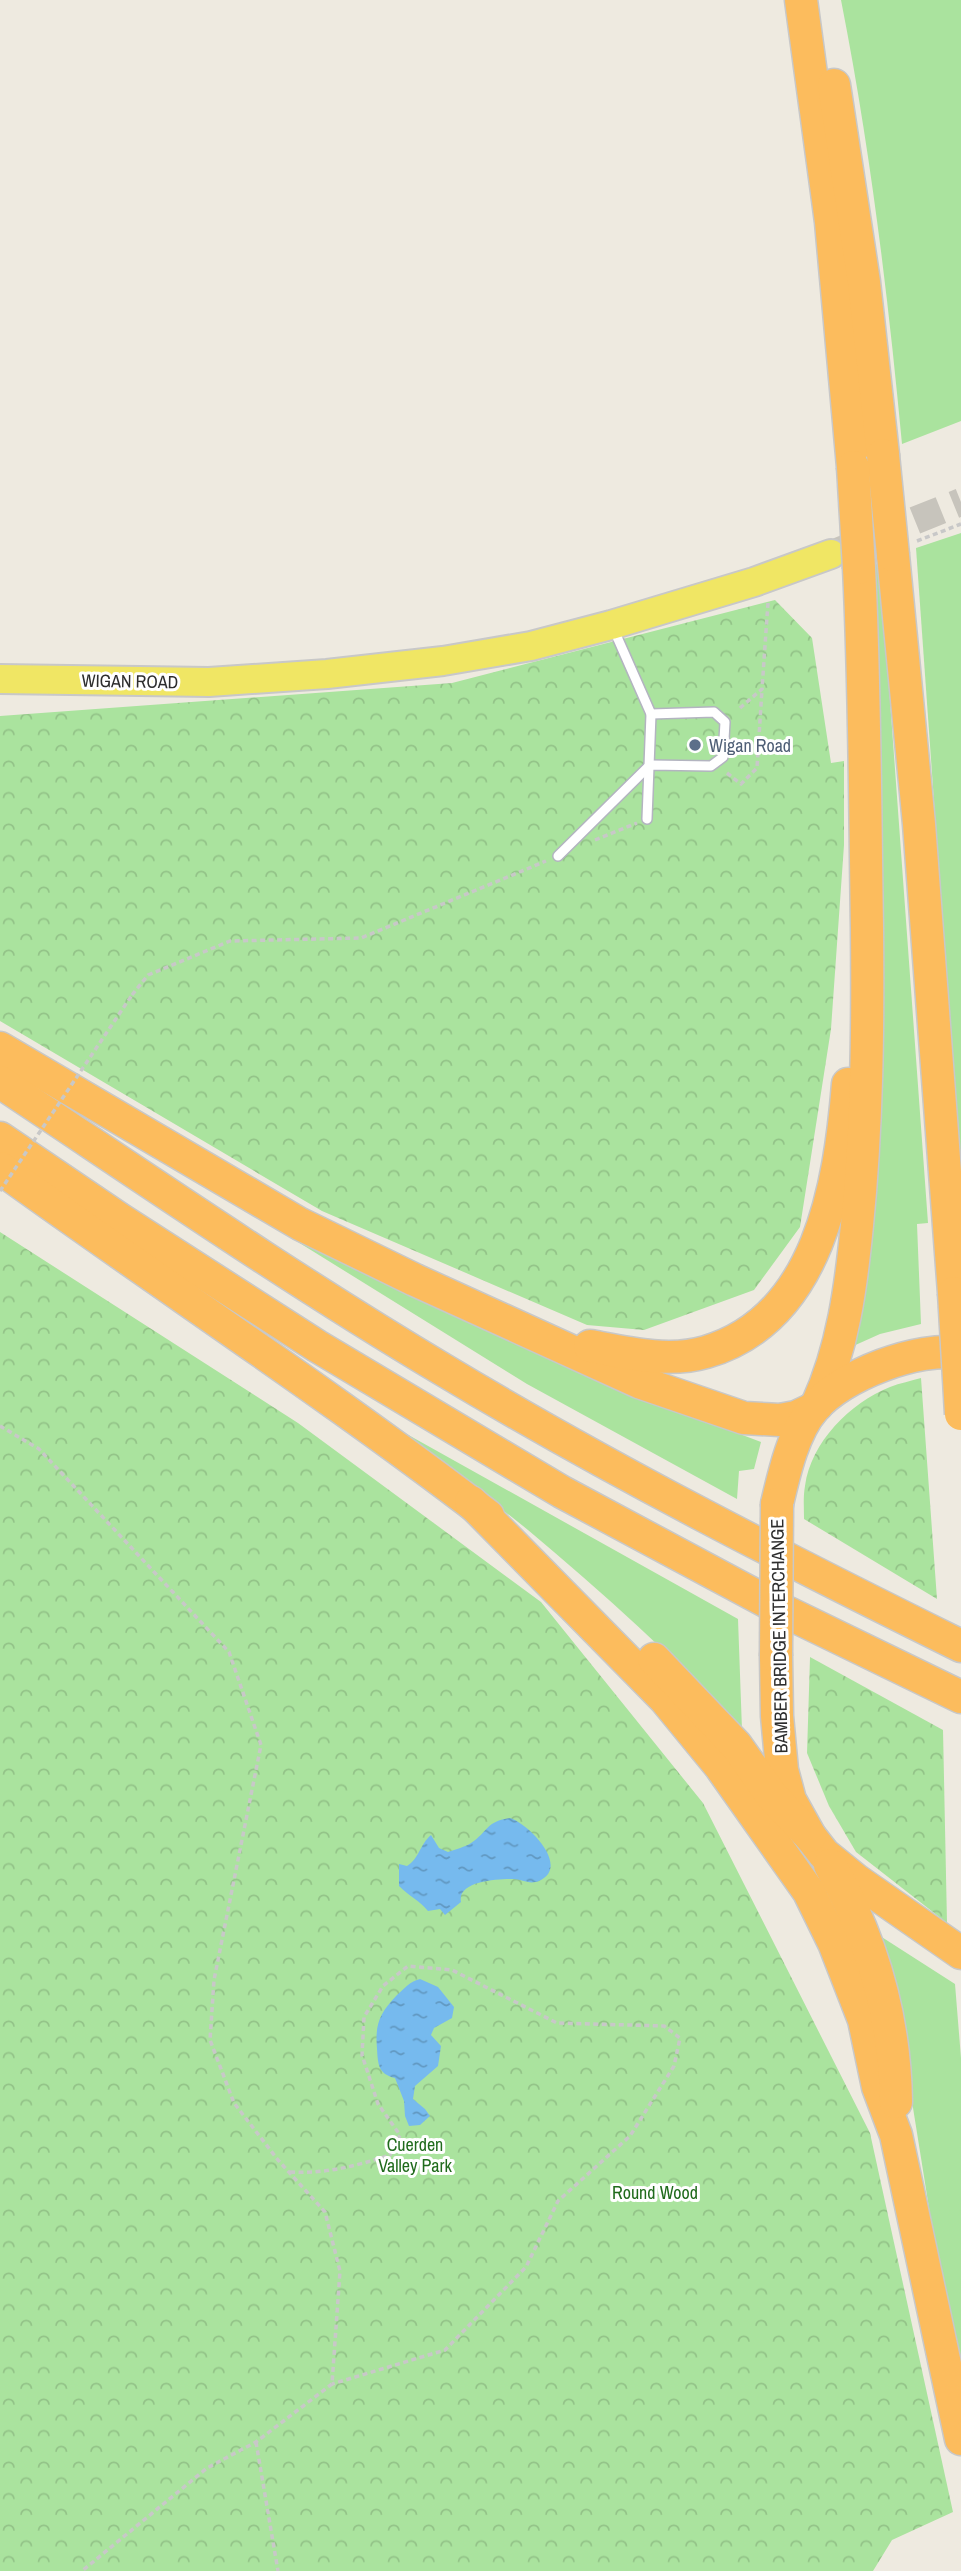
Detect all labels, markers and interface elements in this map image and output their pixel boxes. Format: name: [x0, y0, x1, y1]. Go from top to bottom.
street label: WIGAN ROAD: [81, 668, 179, 694]
place label: Wigan Road: [709, 733, 791, 758]
marker: Wigan Road: [687, 737, 703, 753]
street label: BAMBER BRIDGE INTERCHANGE: [764, 1519, 794, 1753]
park label: Cuerden Valley Park: [378, 2132, 452, 2178]
park label: Round Wood: [612, 2180, 698, 2205]

